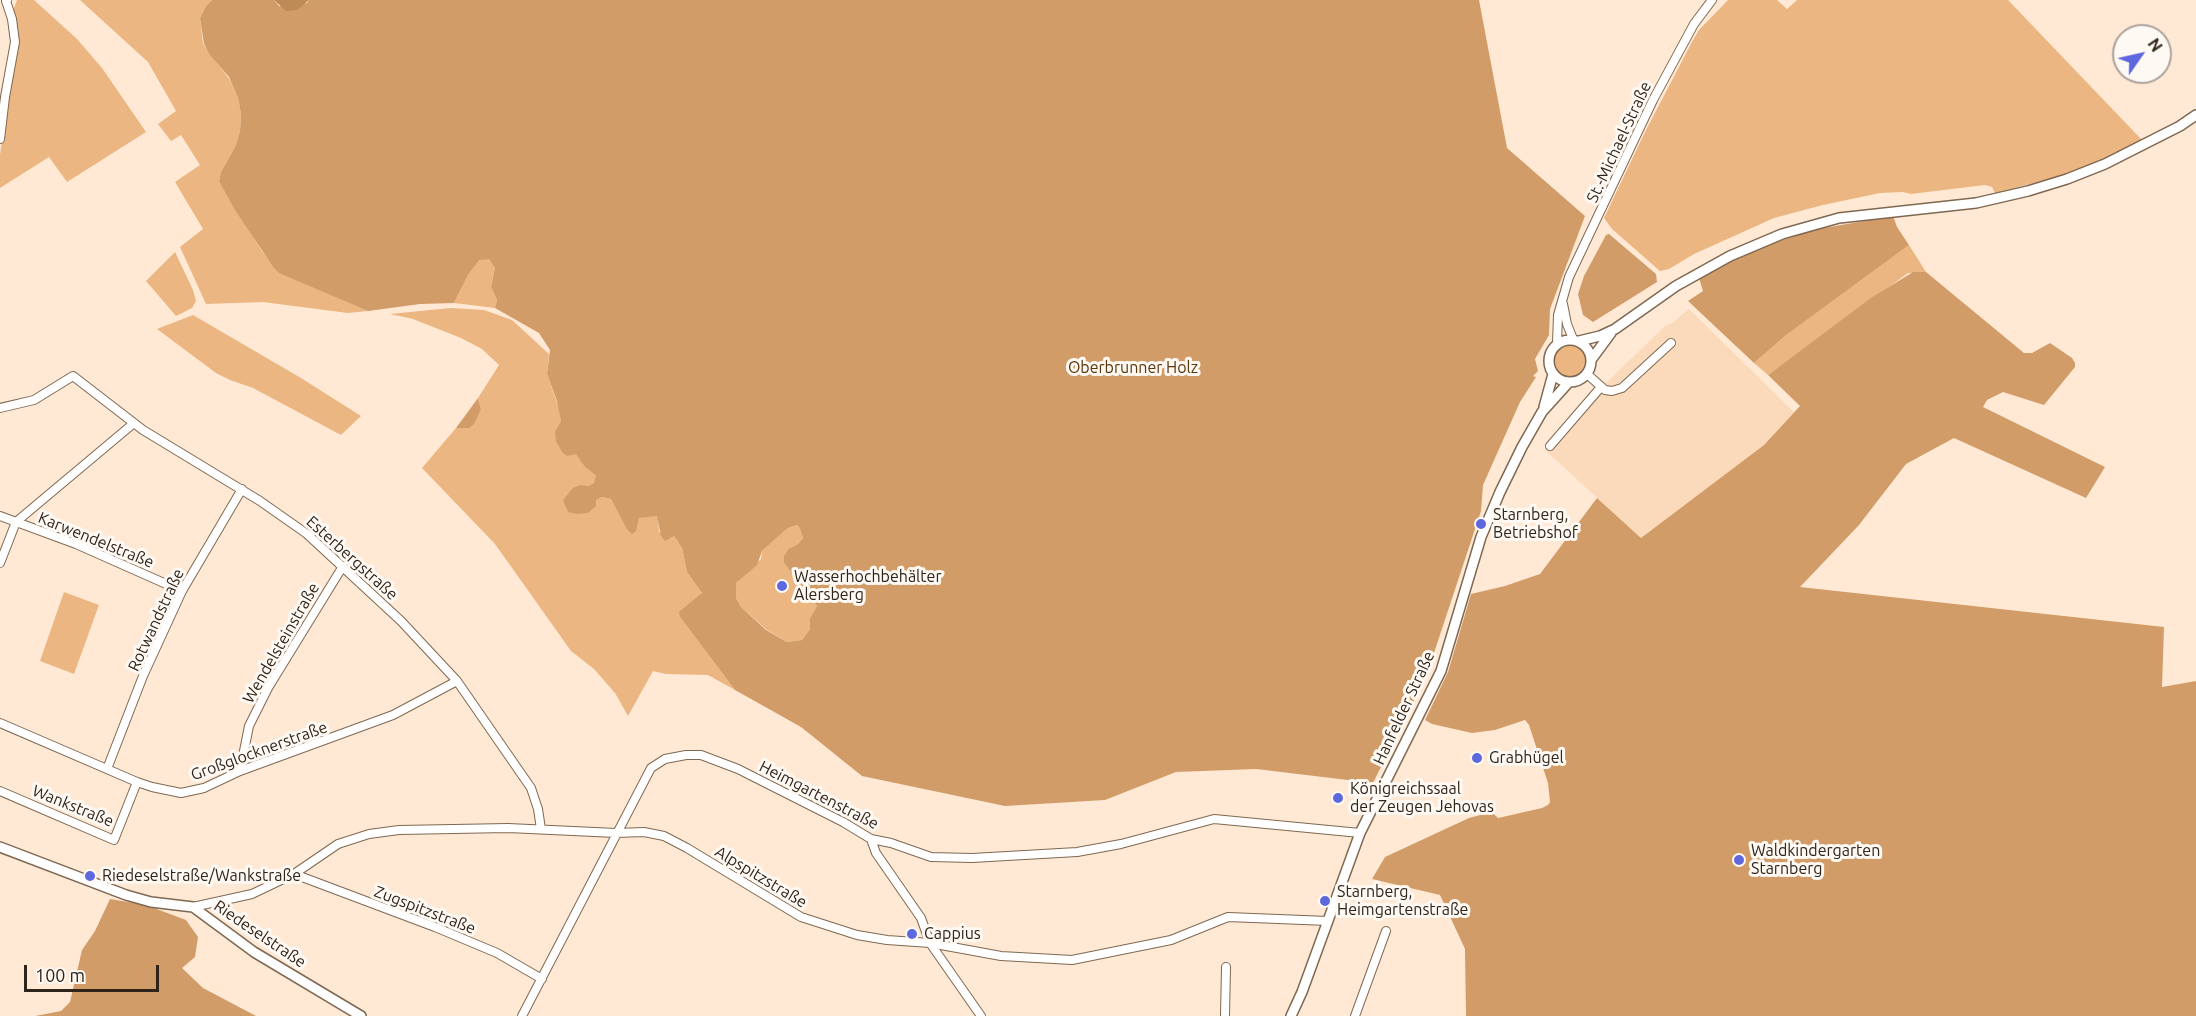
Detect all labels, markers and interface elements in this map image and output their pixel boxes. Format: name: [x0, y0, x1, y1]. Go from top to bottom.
north arrow: [2112, 24, 2172, 84]
text: N: [2144, 35, 2166, 55]
street label: St.-Michael-Straße: [1583, 79, 1655, 205]
park label: Oberbrunner Holz: [1068, 358, 1198, 378]
place label: Starnberg, Betriebshof: [1493, 505, 1578, 543]
street label: Karwendelstraße: [35, 508, 157, 572]
street label: Esterbergstraße: [302, 512, 402, 604]
marker: Starnberg, Betriebshof: [1474, 517, 1488, 531]
street label: Rotwandstraße: [124, 566, 188, 674]
place label: Wasserhochbehälter Alersberg: [794, 567, 941, 605]
street label: Wendelsteinstraße: [239, 579, 323, 707]
marker: Wasserhochbehälter Alersberg: [775, 579, 789, 593]
street label: Hanfelder Straße: [1369, 648, 1439, 768]
street label: Großglocknerstraße: [188, 717, 330, 785]
place label: Grabhügel: [1489, 748, 1564, 768]
marker: Grabhügel: [1470, 751, 1484, 765]
street label: Heimgartenstraße: [756, 757, 882, 833]
place label: Königreichssaal der Zeugen Jehovas: [1350, 779, 1494, 817]
street label: Wankstraße: [30, 781, 116, 831]
marker: Königreichssaal der Zeugen Jehovas: [1331, 791, 1345, 805]
place label: Waldkindergarten Starnberg: [1751, 841, 1880, 879]
street label: Alpspitzstraße: [712, 842, 810, 912]
marker: Waldkindergarten Starnberg: [1732, 853, 1746, 867]
place label: Riedeselstraße/Wankstraße: [102, 866, 301, 886]
marker: Riedeselstraße/Wankstraße: [83, 869, 97, 883]
street label: Zugspitzstraße: [372, 882, 478, 938]
place label: Starnberg, Heimgartenstraße: [1337, 882, 1468, 920]
marker: Starnberg, Heimgartenstraße: [1318, 894, 1332, 908]
street label: Riedeselstraße: [210, 896, 310, 972]
place label: Cappius: [924, 924, 981, 944]
marker: Cappius: [905, 927, 919, 941]
scale bar: [27, 953, 162, 991]
text: 100 m: [35, 965, 85, 985]

